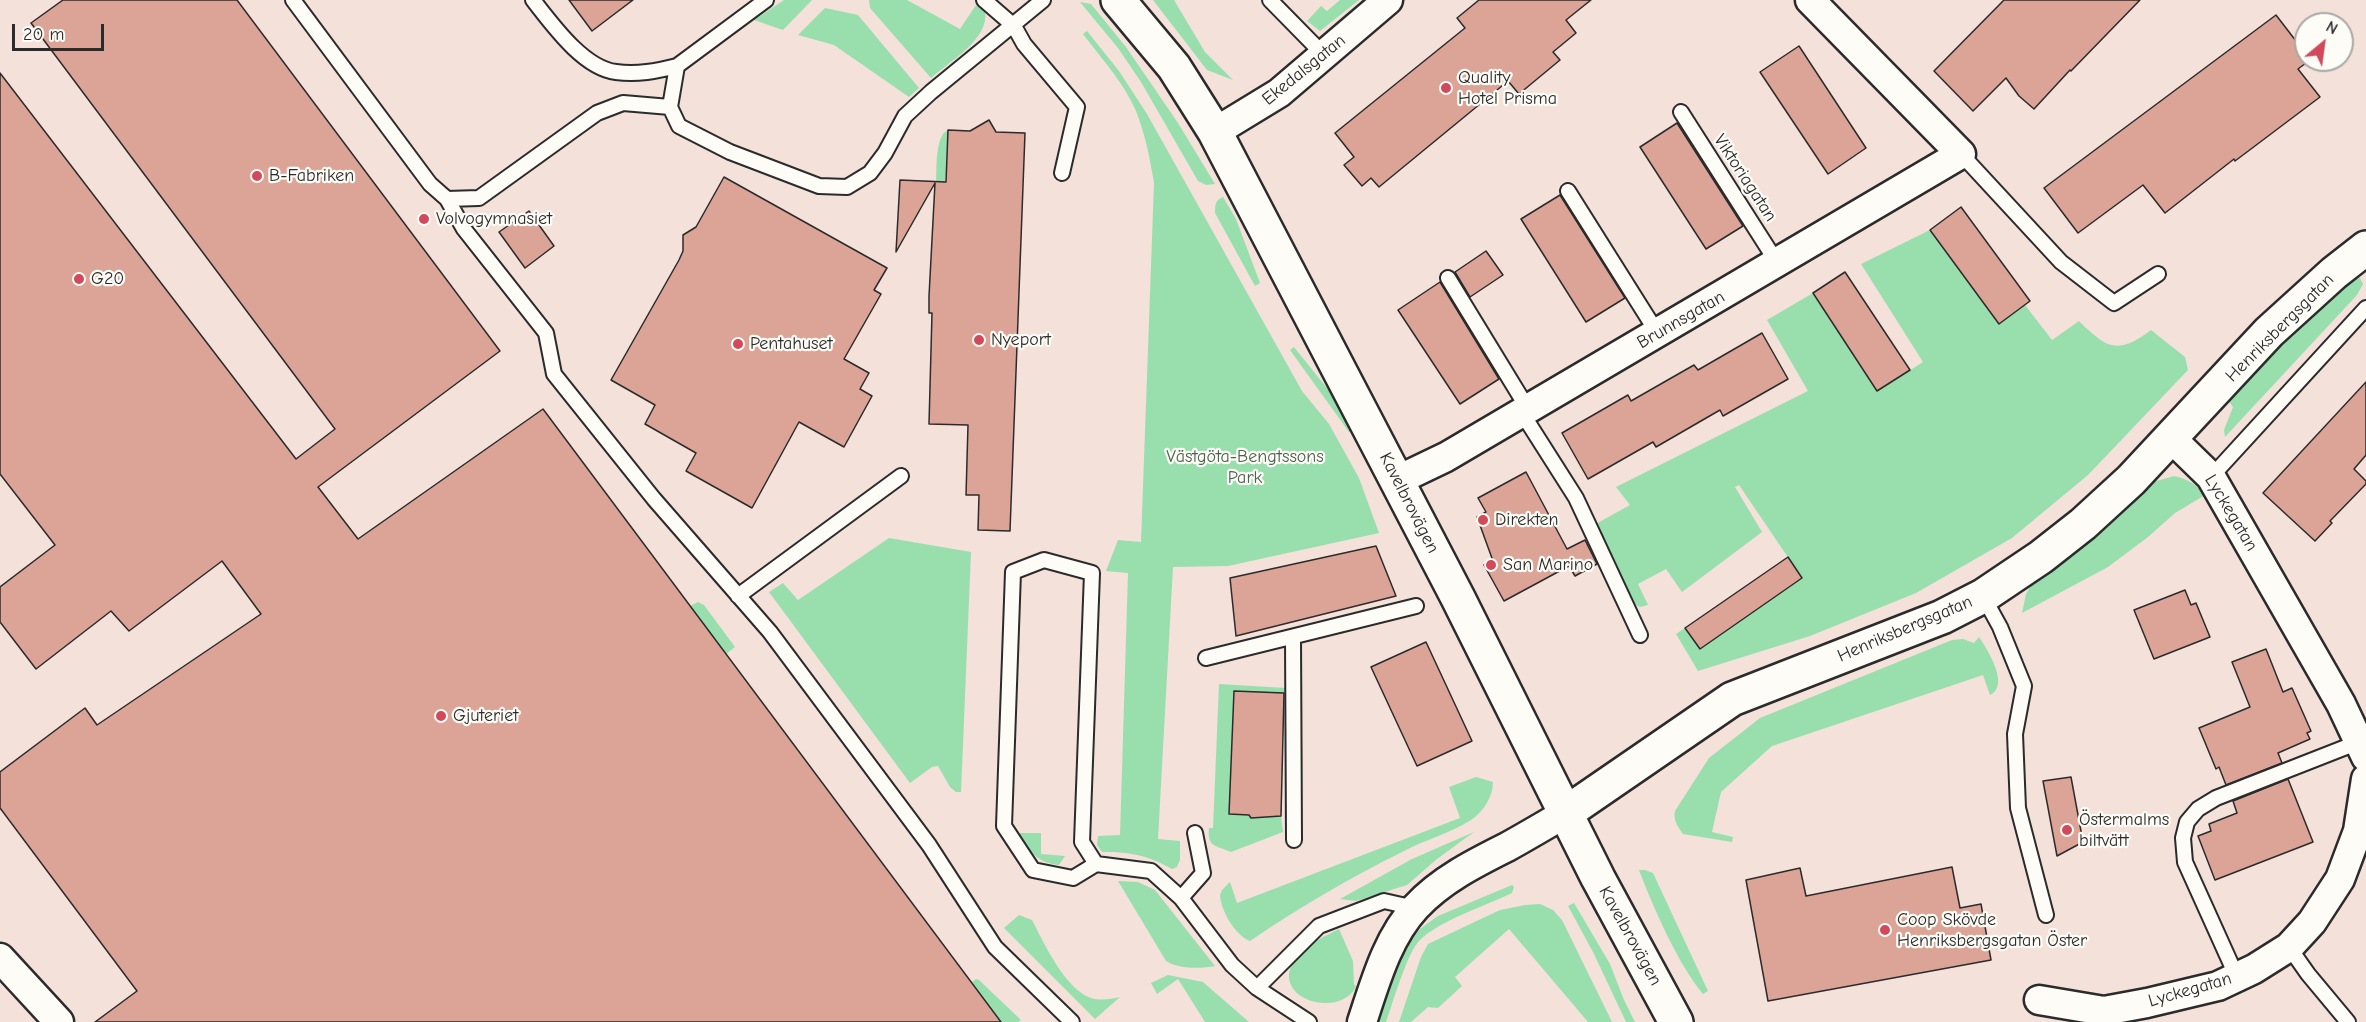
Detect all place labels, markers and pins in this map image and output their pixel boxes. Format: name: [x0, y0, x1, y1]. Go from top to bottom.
place label: Quality Hotel Prisma: [1458, 67, 1557, 110]
marker: Quality Hotel Prisma: [1439, 81, 1453, 95]
place label: B-Fabriken: [269, 165, 354, 187]
marker: B-Fabriken: [250, 169, 264, 183]
place label: Volvogymnasiet: [436, 208, 552, 230]
marker: Volvogymnasiet: [417, 212, 431, 226]
place label: G20: [91, 268, 124, 290]
marker: G20: [72, 272, 86, 286]
place label: Nyeport: [991, 329, 1051, 351]
place label: Pentahuset: [750, 333, 833, 355]
marker: Nyeport: [972, 333, 986, 347]
marker: Pentahuset: [731, 337, 745, 351]
place label: Direkten: [1495, 509, 1559, 531]
marker: Direkten: [1476, 513, 1490, 527]
place label: San Marino: [1503, 554, 1593, 576]
marker: San Marino: [1484, 558, 1498, 572]
place label: Gjuteriet: [453, 705, 518, 727]
marker: Gjuteriet: [434, 709, 448, 723]
place label: Östermalms biltvätt: [2079, 809, 2169, 852]
marker: Östermalms biltvätt: [2060, 823, 2074, 837]
place label: Coop Skövde Henriksbergsgatan Öster: [1897, 909, 2087, 952]
marker: Coop Skövde Henriksbergsgatan Öster: [1878, 923, 1892, 937]

